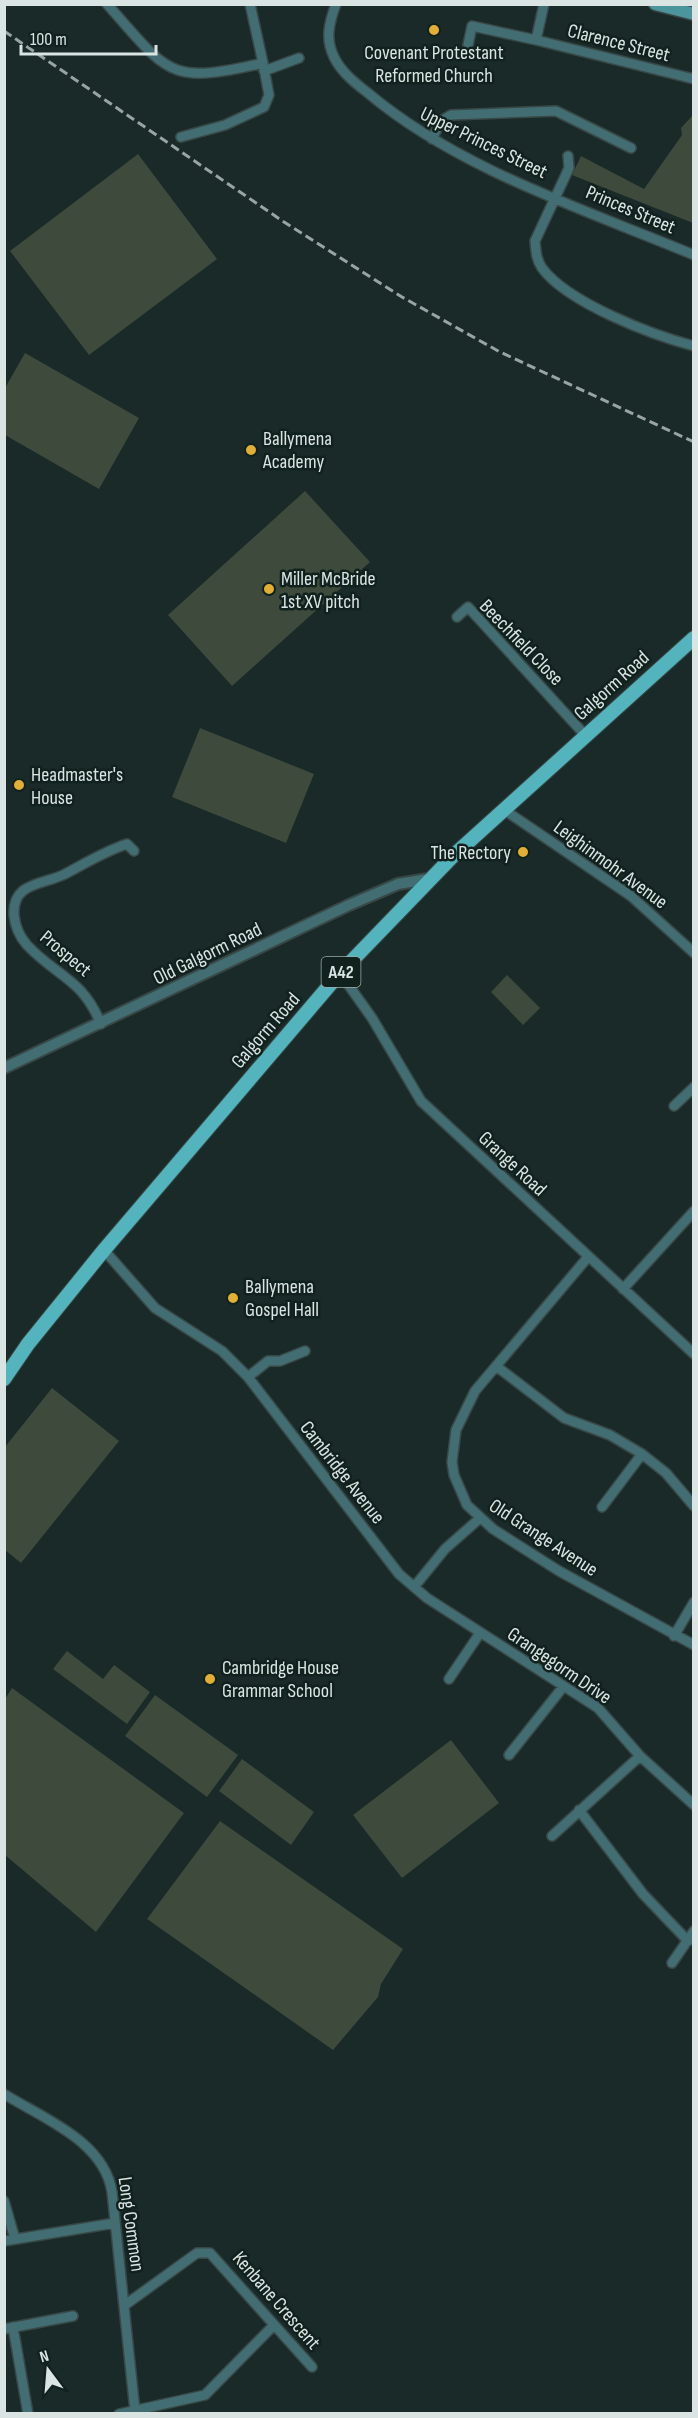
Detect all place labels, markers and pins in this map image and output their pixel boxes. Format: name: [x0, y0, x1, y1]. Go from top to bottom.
marker: Covenant Protestant Reformed Church: [427, 23, 441, 37]
place label: Covenant Protestant Reformed Church: [364, 41, 504, 88]
place label: Ballymena Academy: [262, 427, 332, 474]
marker: Ballymena Academy: [244, 443, 258, 457]
place label: Miller McBride 1st XV pitch: [281, 567, 376, 614]
marker: Miller McBride 1st XV pitch: [262, 582, 276, 596]
place label: Headmaster's House: [31, 763, 123, 810]
marker: Headmaster's House: [12, 778, 26, 792]
place label: The Rectory: [431, 841, 511, 865]
marker: The Rectory: [516, 845, 530, 859]
place label: Ballymena Gospel Hall: [245, 1275, 319, 1322]
marker: Ballymena Gospel Hall: [226, 1291, 240, 1305]
place label: Cambridge House Grammar School: [222, 1656, 339, 1703]
marker: Cambridge House Grammar School: [203, 1672, 217, 1686]

